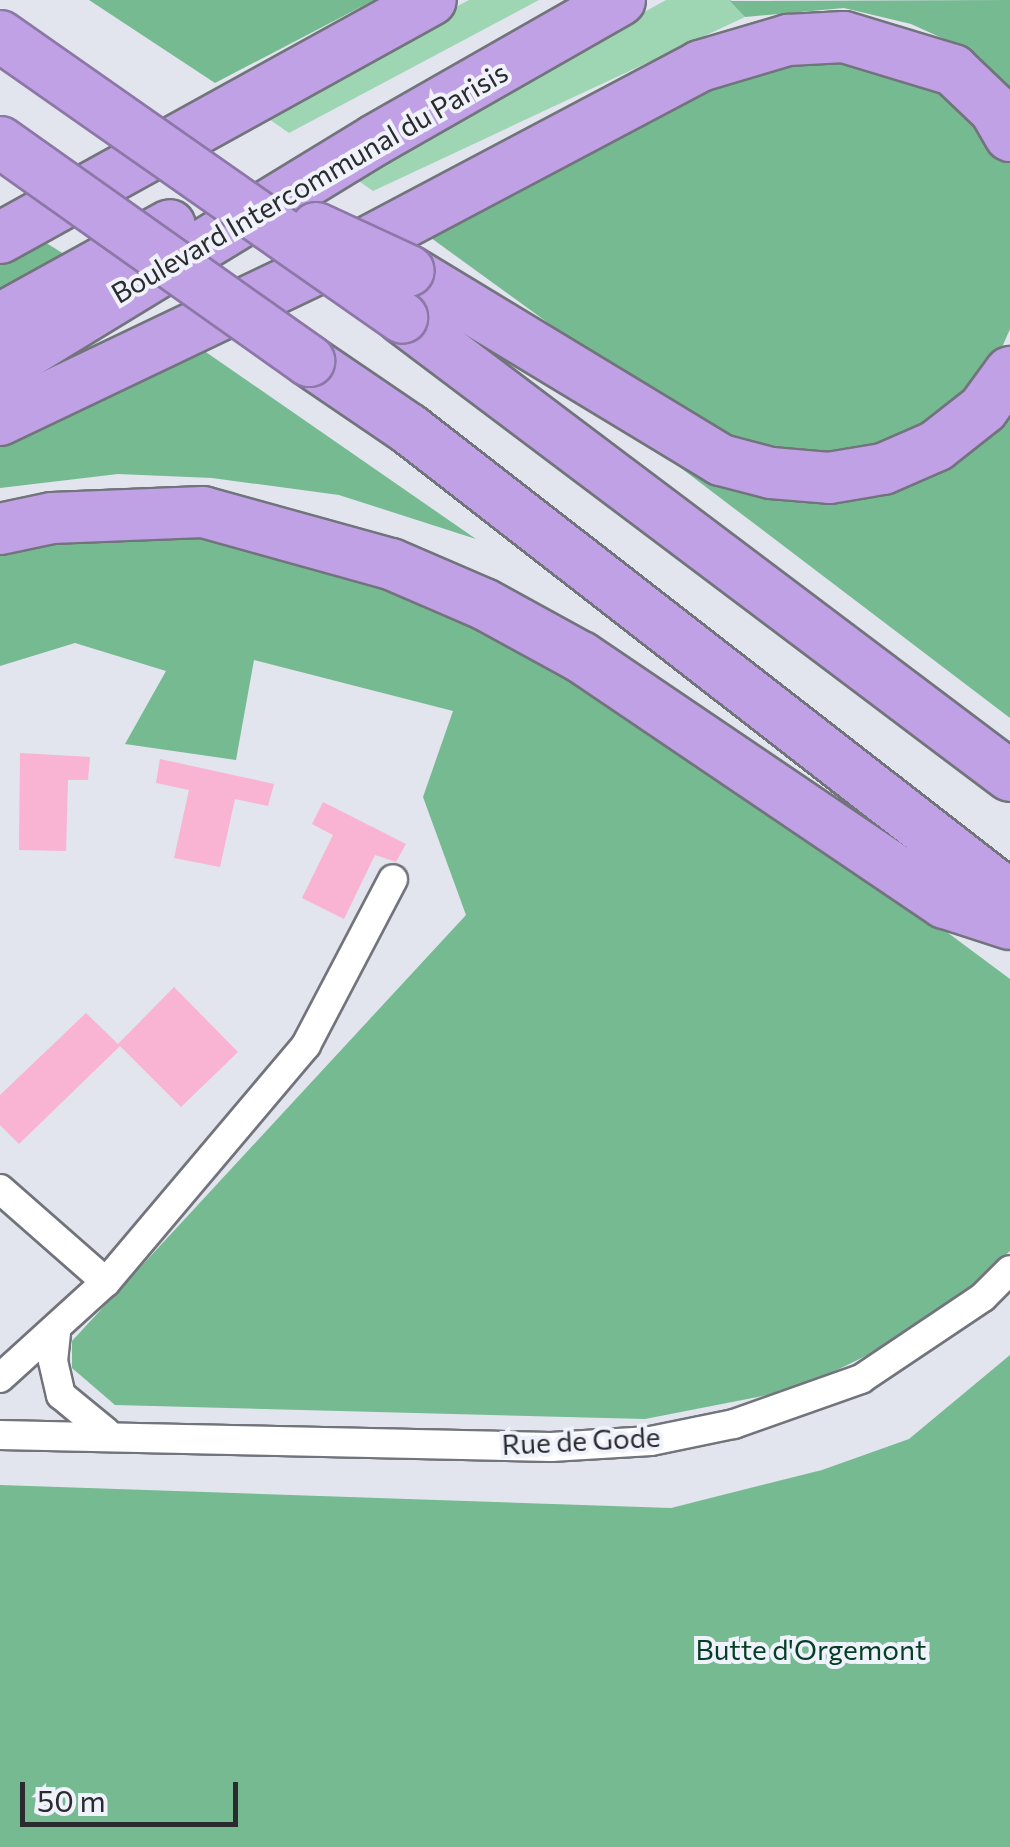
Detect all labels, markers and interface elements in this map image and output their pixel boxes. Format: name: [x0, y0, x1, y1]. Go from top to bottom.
street label: Boulevard Intercommunal du Parisis: [105, 54, 513, 310]
street label: Rue de Gode: [501, 1419, 661, 1461]
park label: Butte d'Orgemont: [696, 1632, 926, 1666]
scale bar: [25, 1762, 242, 1824]
text: 50 m: [37, 1781, 106, 1818]

